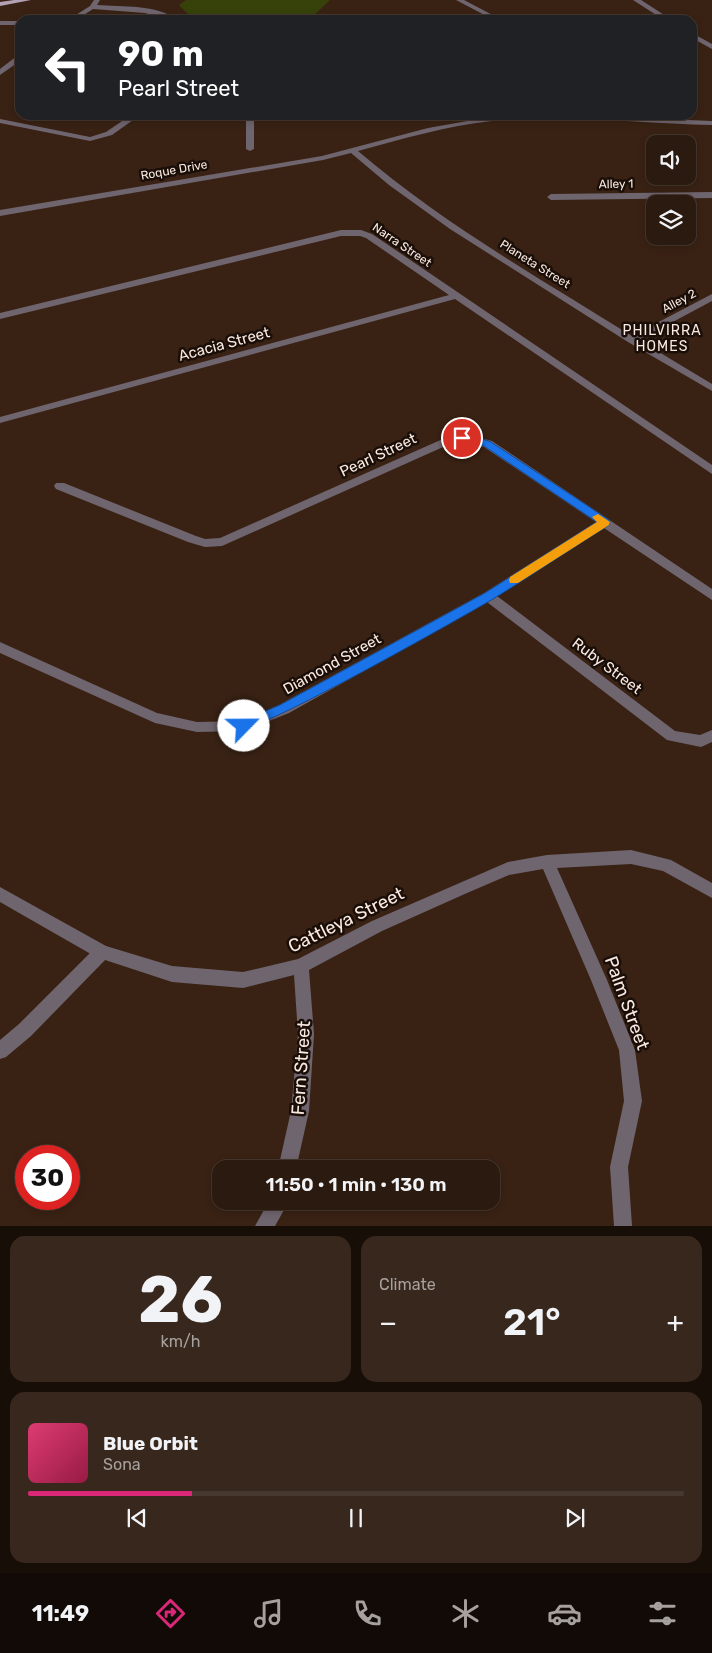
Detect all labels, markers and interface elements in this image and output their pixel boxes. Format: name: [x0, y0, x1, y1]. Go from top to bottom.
text: 90 m: [118, 33, 204, 75]
icon: left: [35, 35, 100, 100]
text: Pearl Street: [118, 75, 239, 102]
map controls: [646, 135, 696, 245]
button: sound: [646, 135, 696, 185]
street label: Roque Drive: [140, 157, 209, 183]
street label: Alley 1: [599, 177, 633, 191]
button: layers: [646, 195, 696, 245]
street label: Narra Street: [370, 220, 434, 270]
street label: Planeta Street: [497, 237, 573, 291]
street label: Alley 2: [660, 286, 698, 316]
district label: PHILVIRRA HOMES: [622, 322, 702, 355]
street label: Acacia Street: [176, 323, 272, 365]
pin: [441, 417, 483, 459]
icon: arrive: [448, 424, 476, 452]
street label: Pearl Street: [337, 429, 419, 481]
street label: Diamond Street: [280, 630, 384, 698]
street label: Ruby Street: [569, 634, 645, 698]
position arrow: [217, 699, 269, 751]
street label: Cattleya Street: [285, 882, 407, 958]
street label: Palm Street: [600, 953, 654, 1053]
street label: Fern Street: [287, 1020, 315, 1116]
speed limit sign: 30: [15, 1145, 80, 1210]
text: 11:50 · 1 min · 130 m: [266, 1173, 446, 1196]
text: 26: [138, 1261, 223, 1338]
text: Climate: [379, 1275, 436, 1294]
text: 21°: [503, 1299, 561, 1345]
text: −: [379, 1306, 397, 1339]
text: +: [667, 1306, 684, 1339]
text: km/h: [161, 1332, 200, 1351]
text: Blue Orbit: [103, 1432, 198, 1455]
text: Sona: [103, 1455, 141, 1474]
icon: previous: [123, 1504, 151, 1532]
icon: pause: [342, 1504, 370, 1532]
icon: next: [561, 1504, 589, 1532]
icon: directions: [153, 1596, 188, 1631]
icon: music: [251, 1596, 286, 1631]
icon: phone: [350, 1596, 385, 1631]
icon: climate: [448, 1596, 483, 1631]
icon: car: [547, 1596, 582, 1631]
icon: filters: [645, 1596, 680, 1631]
text: 11:49: [32, 1600, 89, 1627]

